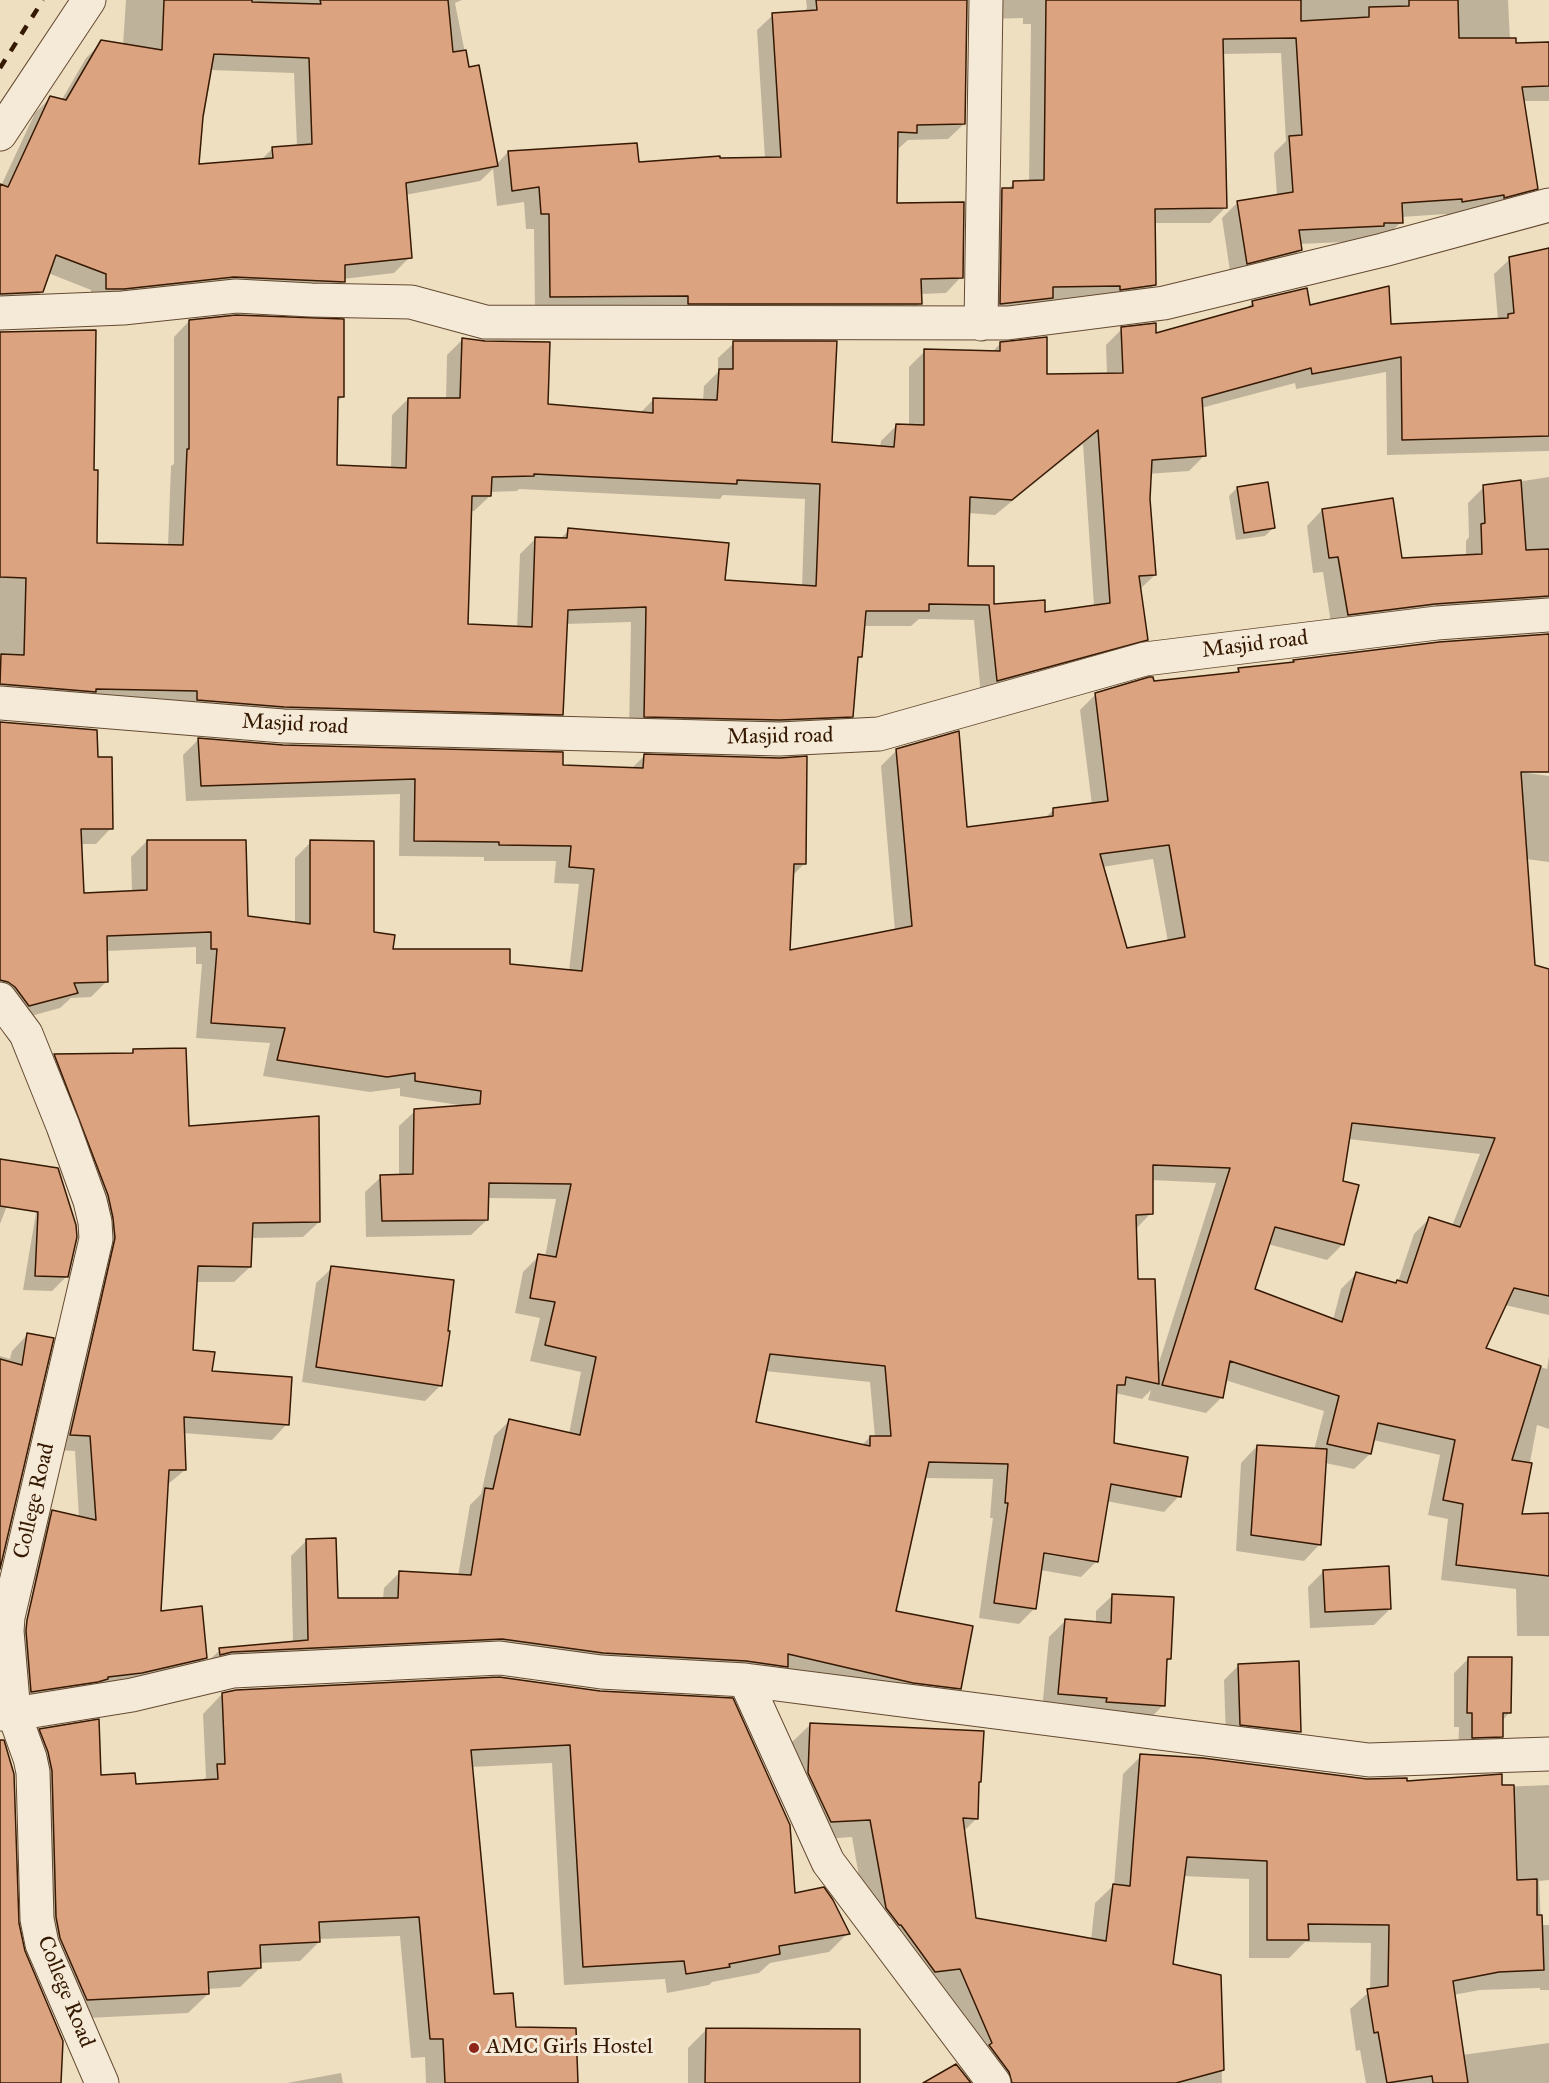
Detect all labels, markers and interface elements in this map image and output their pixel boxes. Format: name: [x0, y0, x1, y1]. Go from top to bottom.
street label: Masjid road: [1200, 625, 1310, 665]
street label: Masjid road: [241, 709, 349, 741]
street label: Masjid road: [726, 723, 834, 751]
street label: College Road: [9, 1440, 61, 1562]
street label: College Road: [31, 1932, 99, 2052]
place label: AMC Girls Hostel: [486, 2035, 653, 2061]
marker: AMC Girls Hostel: [467, 2041, 481, 2055]

